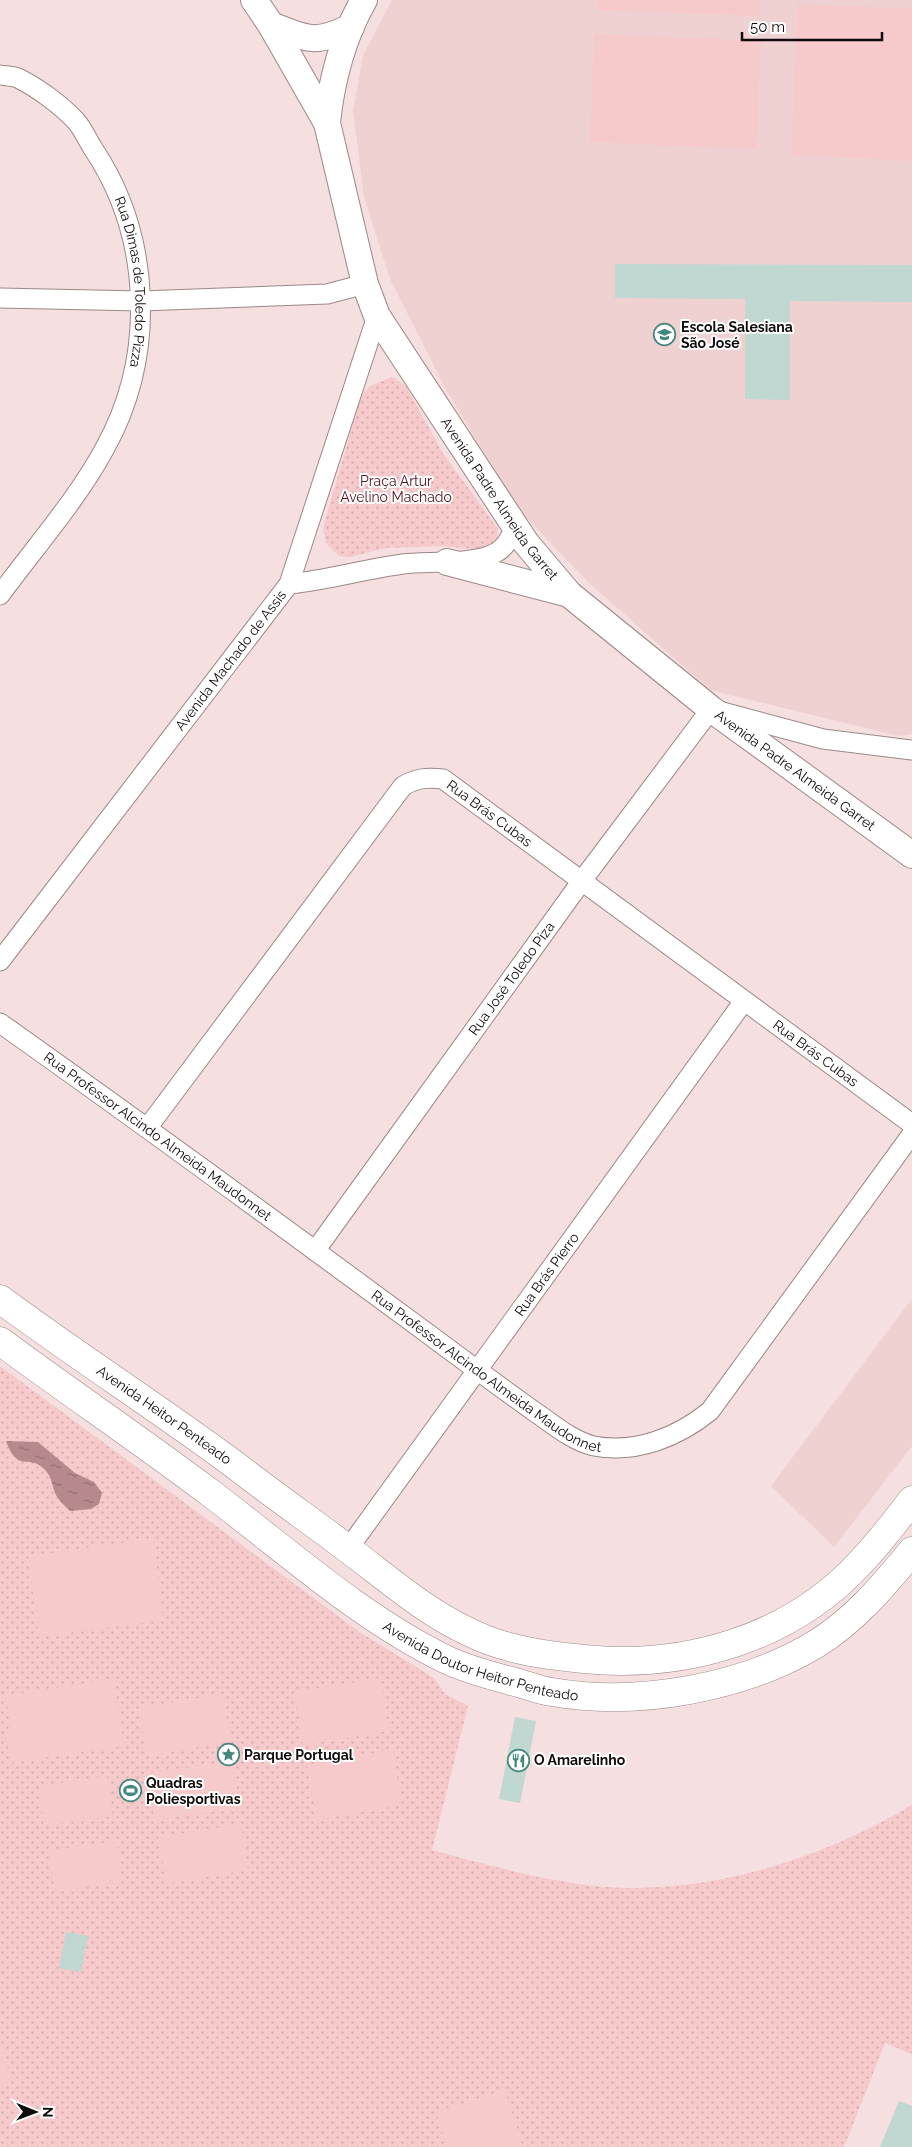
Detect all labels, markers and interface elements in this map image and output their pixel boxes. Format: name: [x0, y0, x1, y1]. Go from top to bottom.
scale bar: [742, 10, 882, 42]
text: 50 m: [750, 18, 785, 36]
street label: Rua Dimas de Toledo Pizza: [111, 194, 149, 369]
place label: Escola Salesiana São José: [681, 319, 793, 351]
school or university icon: Escola Salesiana São José: [653, 323, 677, 347]
street label: Avenida Padre Almeida Garret: [438, 414, 562, 583]
park label: Praça Artur Avelino Machado: [340, 473, 452, 505]
street label: Avenida Machado de Assis: [172, 587, 290, 734]
street label: Avenida Padre Almeida Garret: [712, 707, 879, 834]
street label: Rua Brás Cubas: [444, 777, 535, 850]
street label: Rua José Toledo Piza: [465, 919, 558, 1038]
street label: Rua Brás Cubas: [770, 1017, 862, 1090]
street label: Rua Professor Alcindo Almeida Maudonnet: [41, 1049, 275, 1224]
street label: Rua Brás Pierro: [511, 1230, 582, 1319]
street label: Rua Professor Alcindo Almeida Maudonnet: [368, 1287, 603, 1455]
street label: Avenida Heitor Penteado: [94, 1362, 235, 1468]
street label: Avenida Doutor Heitor Penteado: [380, 1618, 579, 1703]
place icon: Parque Portugal: [216, 1743, 240, 1767]
place label: Parque Portugal: [244, 1747, 354, 1763]
restaurant icon: O Amarelinho: [506, 1748, 530, 1772]
place label: O Amarelinho: [534, 1752, 626, 1768]
place label: Quadras Poliesportivas: [146, 1775, 241, 1807]
sports icon: Quadras Poliesportivas: [118, 1779, 142, 1803]
north arrow: [10, 2087, 60, 2137]
text: N: [40, 2107, 56, 2118]

